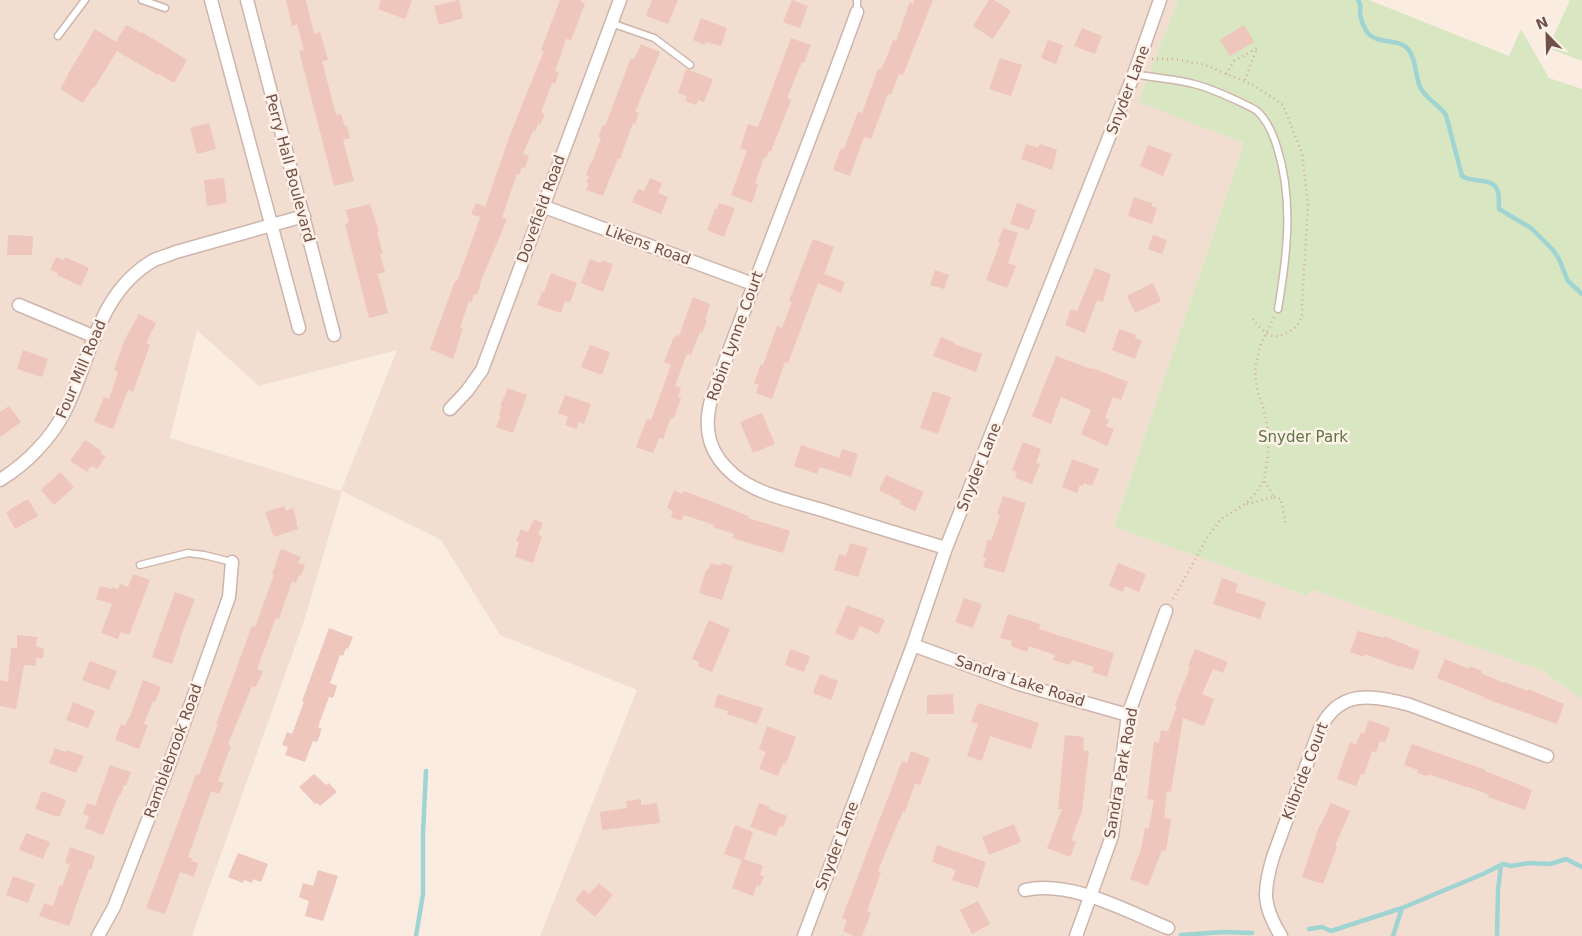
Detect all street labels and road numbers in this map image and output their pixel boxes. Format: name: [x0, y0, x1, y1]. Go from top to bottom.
street label: Snyder Lane: [1103, 43, 1153, 137]
street label: Perry Hall Boulevard: [262, 92, 318, 244]
street label: Dovefield Road: [513, 153, 569, 265]
street label: Likens Road: [603, 221, 693, 269]
street label: Robin Lynne Court: [703, 268, 767, 403]
street label: Four Mill Road: [52, 317, 110, 421]
street label: Snyder Lane: [953, 420, 1005, 514]
street label: Sandra Lake Road: [953, 652, 1087, 710]
street label: Ramblebrook Road: [140, 681, 206, 821]
street label: Sandra Park Road: [1101, 706, 1141, 840]
street label: Kilbride Court: [1278, 720, 1332, 822]
street label: Snyder Lane: [812, 799, 862, 893]

